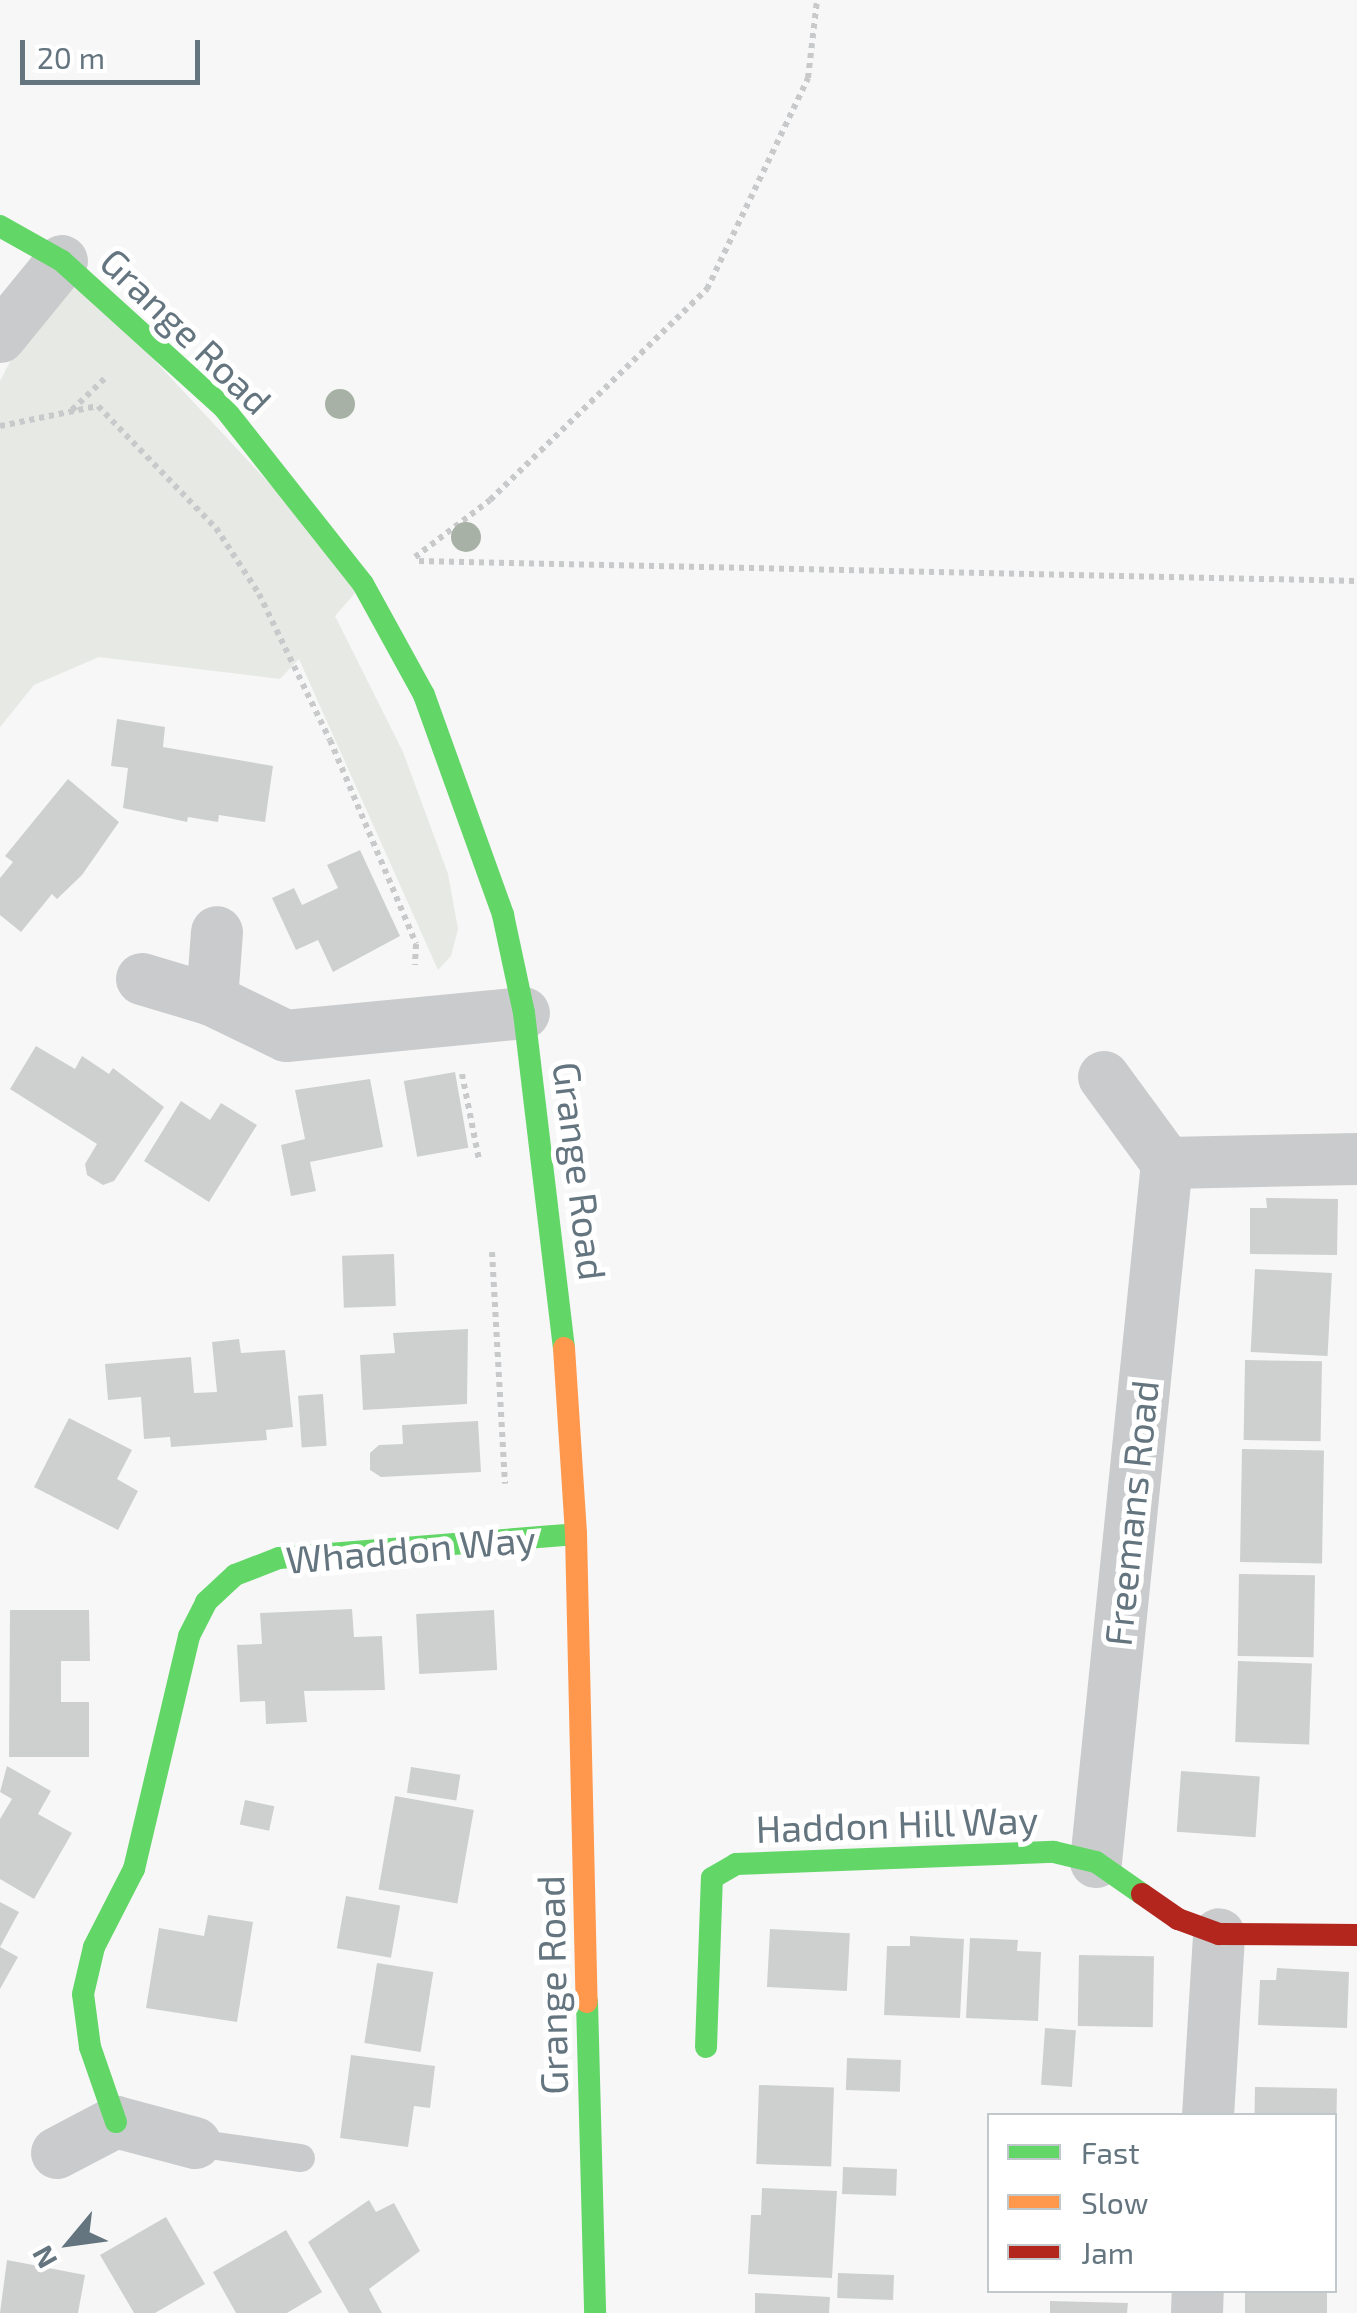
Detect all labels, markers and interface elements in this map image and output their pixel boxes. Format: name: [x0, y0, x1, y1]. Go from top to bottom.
scale bar: [25, 20, 205, 82]
text: 20 m: [37, 39, 105, 75]
street label: Grange Road: [91, 238, 281, 424]
street label: Grange Road: [544, 1059, 616, 1283]
street label: Freemans Road: [1094, 1378, 1168, 1648]
street label: Whaddon Way: [284, 1515, 538, 1583]
street label: Haddon Hill Way: [754, 1796, 1040, 1852]
street label: Grange Road: [527, 1875, 577, 2095]
legend: [987, 2113, 1337, 2293]
text: Fast: [1081, 2134, 1140, 2170]
text: Slow: [1081, 2184, 1148, 2220]
north arrow: [20, 2193, 120, 2293]
text: Jam: [1081, 2234, 1134, 2270]
text: N: [24, 2240, 64, 2275]

